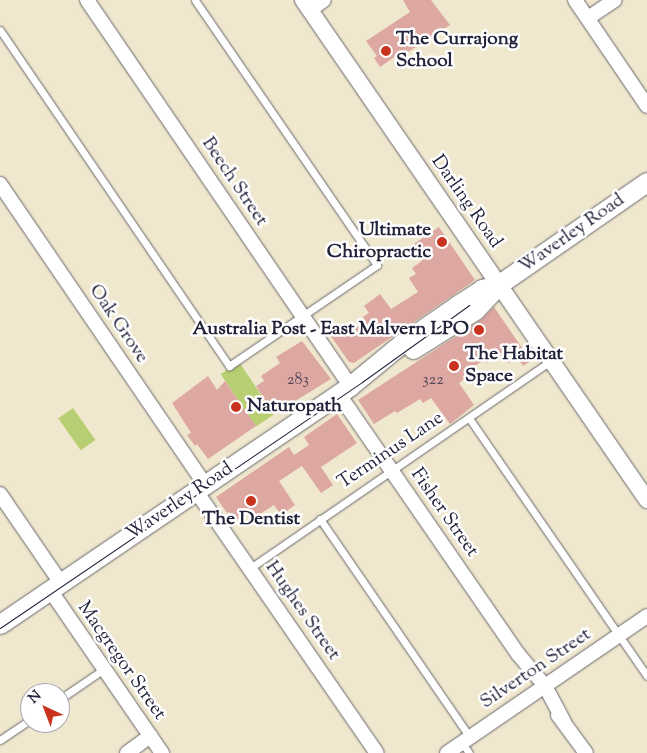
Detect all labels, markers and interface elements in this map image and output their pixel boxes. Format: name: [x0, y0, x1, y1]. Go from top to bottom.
place label: The Currajong School: [396, 29, 518, 73]
marker: The Currajong School: [380, 45, 392, 57]
street label: Beech Street: [196, 133, 272, 231]
street label: Darling Road: [426, 151, 506, 253]
street label: Waverley Road: [515, 189, 629, 279]
place label: Ultimate Chiropractic: [327, 220, 431, 264]
marker: Ultimate Chiropractic: [435, 235, 449, 249]
street label: Oak Grove: [83, 280, 153, 368]
place label: Australia Post - East Malvern LPO: [193, 319, 469, 341]
marker: Australia Post - East Malvern LPO: [473, 324, 485, 336]
place label: The Habitat Space: [465, 344, 563, 388]
marker: The Habitat Space: [447, 359, 461, 373]
house number: 283: [287, 371, 309, 391]
house number: 322: [422, 371, 444, 391]
place label: Naturopath: [247, 396, 342, 418]
marker: Naturopath: [229, 400, 243, 414]
street label: Terminus Lane: [334, 407, 448, 495]
street label: Waverley Road: [122, 458, 238, 546]
street label: Fisher Street: [405, 464, 483, 562]
marker: The Dentist: [245, 495, 257, 507]
place label: The Dentist: [202, 509, 300, 531]
street label: Hughes Street: [259, 557, 345, 665]
street label: Macgregor Street: [72, 597, 170, 725]
street label: Silverton Street: [476, 624, 596, 714]
north arrow: [20, 683, 70, 733]
text: N: [25, 687, 46, 709]

